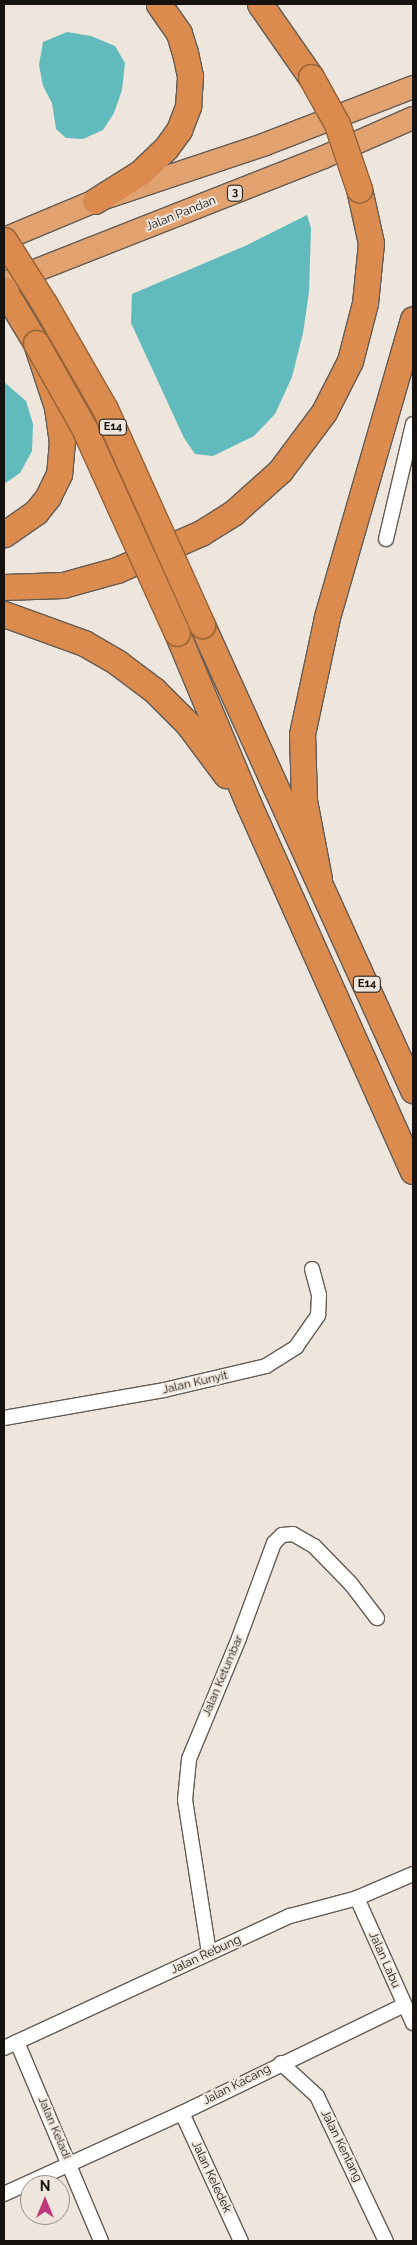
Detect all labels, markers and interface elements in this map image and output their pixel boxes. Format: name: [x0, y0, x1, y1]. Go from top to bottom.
road number: 3: [226, 184, 244, 202]
street label: Jalan Pandan: [144, 193, 218, 235]
road number: E14: [98, 418, 128, 436]
road number: E14: [352, 976, 382, 992]
street label: Jalan Kunyit: [161, 1368, 229, 1398]
street label: Jalan Ketumbar: [199, 1633, 247, 1719]
street label: Jalan Labu: [365, 1930, 403, 1990]
street label: Jalan Rebung: [169, 1932, 243, 1978]
street label: Jalan Kacang: [201, 2062, 273, 2108]
street label: Jalan Keladi: [34, 2095, 74, 2161]
street label: Jalan Kentang: [317, 2108, 365, 2184]
street label: Jalan Keledek: [188, 2139, 234, 2215]
north arrow: [20, 2175, 70, 2225]
text: N: [40, 2178, 50, 2194]

